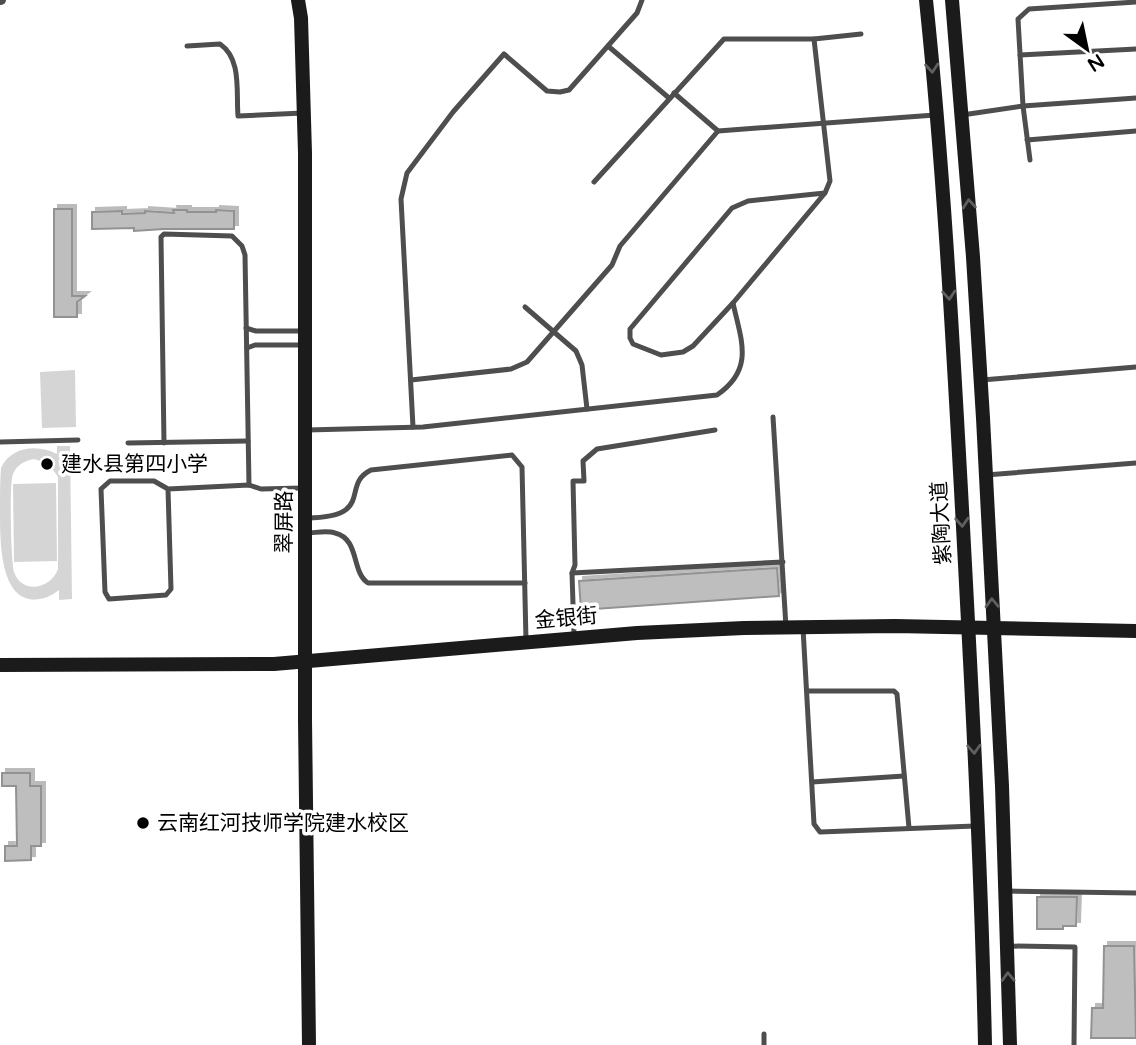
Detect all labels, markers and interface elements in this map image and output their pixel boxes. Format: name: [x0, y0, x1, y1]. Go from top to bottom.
north arrow: [1052, 14, 1122, 84]
text: N: [1083, 49, 1108, 76]
one-way arrow: [924, 63, 939, 74]
one-way arrow: [962, 199, 977, 210]
one-way arrow: [941, 290, 956, 301]
place label: 建水县第四小学: [61, 452, 208, 477]
marker: 建水县第四小学: [39, 456, 55, 472]
street label: 紫陶大道: [927, 480, 956, 566]
street label: 翠屏路: [272, 491, 297, 554]
one-way arrow: [955, 517, 970, 528]
one-way arrow: [985, 597, 1000, 608]
street label: 金银街: [534, 603, 599, 634]
one-way arrow: [966, 744, 981, 755]
place label: 云南红河技师学院建水校区: [157, 811, 409, 836]
marker: 云南红河技师学院建水校区: [135, 815, 151, 831]
one-way arrow: [1000, 971, 1015, 982]

